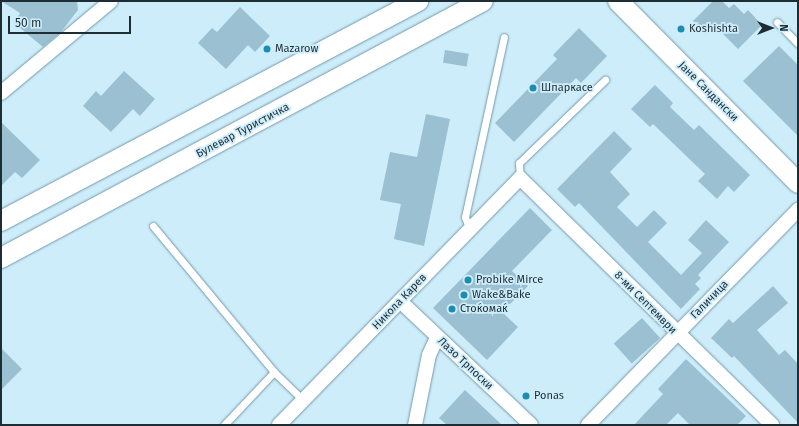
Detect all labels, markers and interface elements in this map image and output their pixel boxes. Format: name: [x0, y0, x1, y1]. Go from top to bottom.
scale bar: [10, 8, 133, 34]
north arrow: [751, 8, 791, 48]
text: 50 m: [15, 16, 41, 30]
place label: Koshishta: [689, 22, 738, 36]
marker: Koshishta: [676, 24, 686, 34]
text: N: [777, 24, 790, 32]
place label: Mazarow: [275, 42, 318, 56]
marker: Mazarow: [262, 44, 272, 54]
street label: Јане Сандански: [675, 59, 741, 125]
place label: Шпаркасе: [541, 81, 593, 95]
marker: Шпаркасе: [528, 83, 538, 93]
street label: Булевар Туристичка: [194, 101, 292, 161]
street label: 8-ми Септември: [611, 269, 679, 337]
street label: Никола Карев: [370, 271, 430, 333]
place label: Probike Mirce: [476, 273, 543, 287]
marker: Probike Mirce: [463, 275, 473, 285]
street label: Галичица: [688, 278, 732, 322]
place label: Wake&Bake: [472, 288, 530, 302]
marker: Wake&Bake: [459, 290, 469, 300]
place label: Стоќомаќ: [460, 302, 508, 316]
marker: Стоќомаќ: [447, 304, 457, 314]
street label: Лазо Трпоски: [435, 335, 495, 393]
place label: Ponas: [534, 389, 564, 403]
marker: Ponas: [521, 391, 531, 401]

